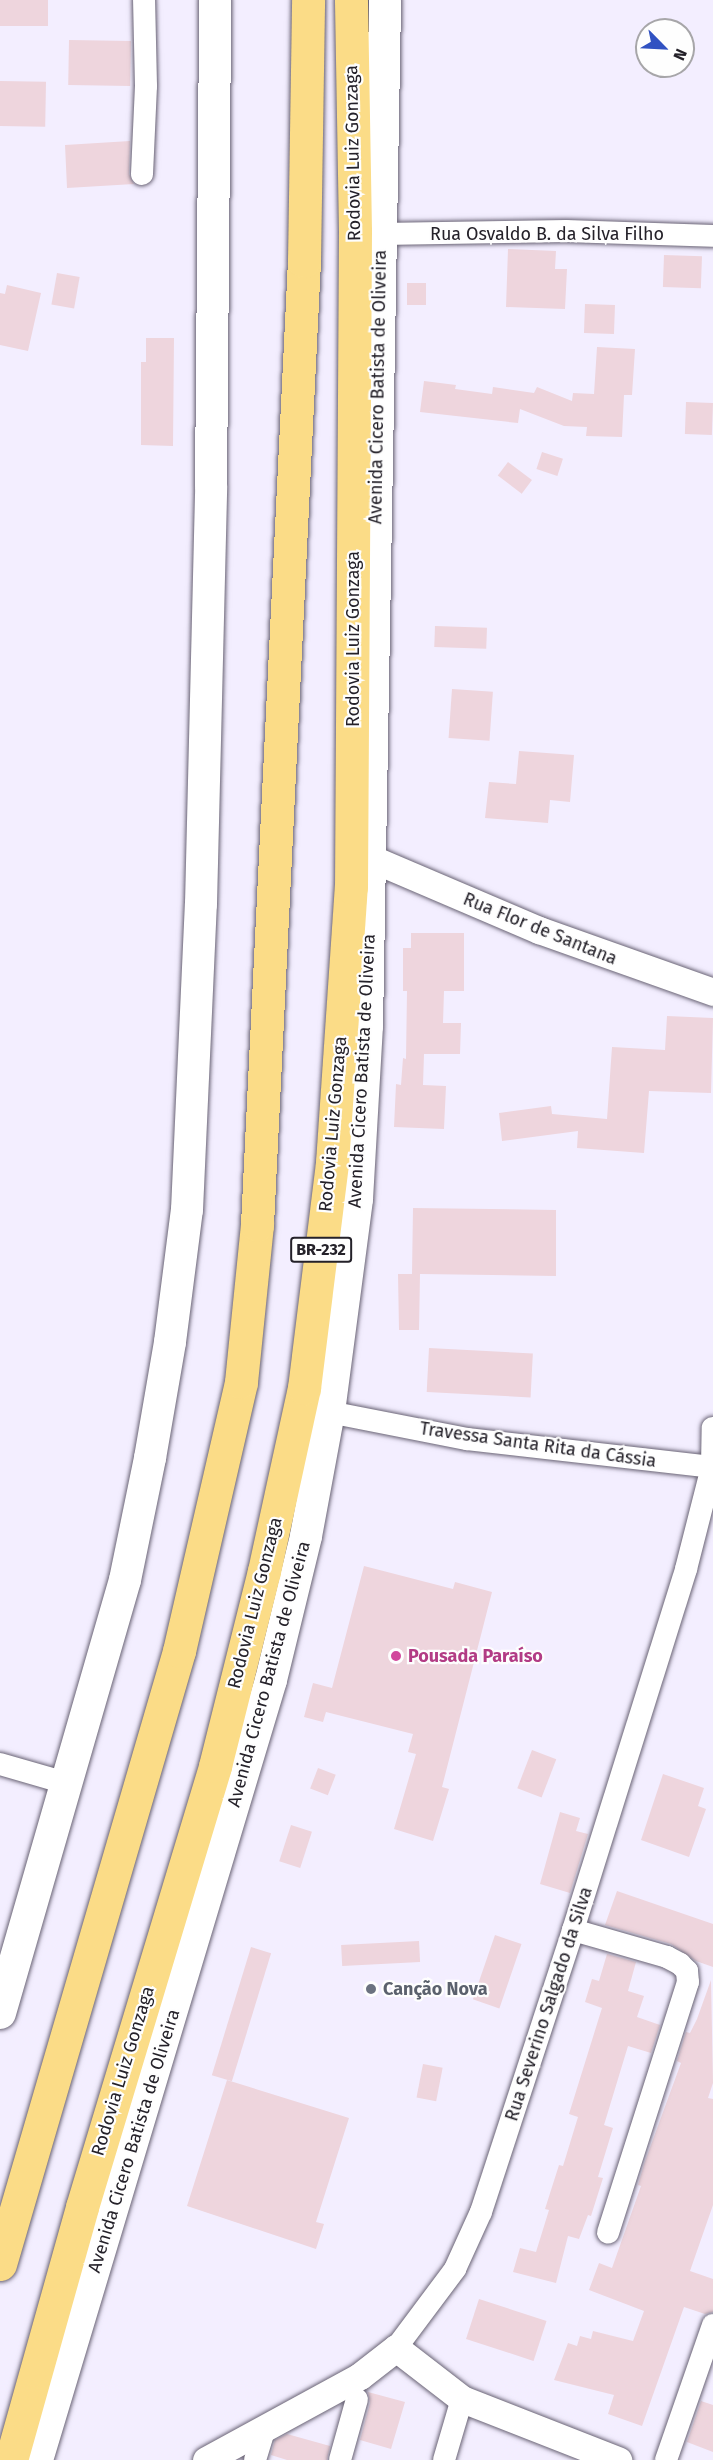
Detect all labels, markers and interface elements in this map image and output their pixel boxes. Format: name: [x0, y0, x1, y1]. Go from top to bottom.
north arrow: [635, 18, 695, 78]
text: N: [669, 46, 691, 63]
street label: Rodovia Luiz Gonzaga: [341, 65, 365, 241]
street label: Rua Osvaldo B. da Silva Filho: [430, 223, 664, 245]
street label: Avenida Cicero Batista de Oliveira: [365, 250, 391, 524]
street label: Rodovia Luiz Gonzaga: [342, 551, 364, 727]
street label: Rua Flor de Santana: [460, 888, 620, 970]
street label: Avenida Cicero Batista de Oliveira: [344, 933, 380, 1209]
street label: Rodovia Luiz Gonzaga: [315, 1035, 351, 1213]
road number: BR-232: [290, 1237, 352, 1263]
street label: Travessa Santa Rita da Cássia: [418, 1418, 658, 1472]
street label: Rodovia Luiz Gonzaga: [223, 1515, 287, 1691]
street label: Avenida Cicero Batista de Oliveira: [223, 1539, 315, 1809]
place label: Pousada Paraíso: [408, 1645, 543, 1667]
marker: Pousada Paraíso: [389, 1649, 403, 1663]
street label: Rua Severino Salgado da Silva: [501, 1884, 597, 2124]
place label: Canção Nova: [383, 1978, 488, 2000]
marker: Canção Nova: [364, 1982, 378, 1996]
street label: Rodovia Luiz Gonzaga: [87, 1984, 159, 2158]
street label: Avenida Cicero Batista de Oliveira: [84, 2007, 184, 2275]

